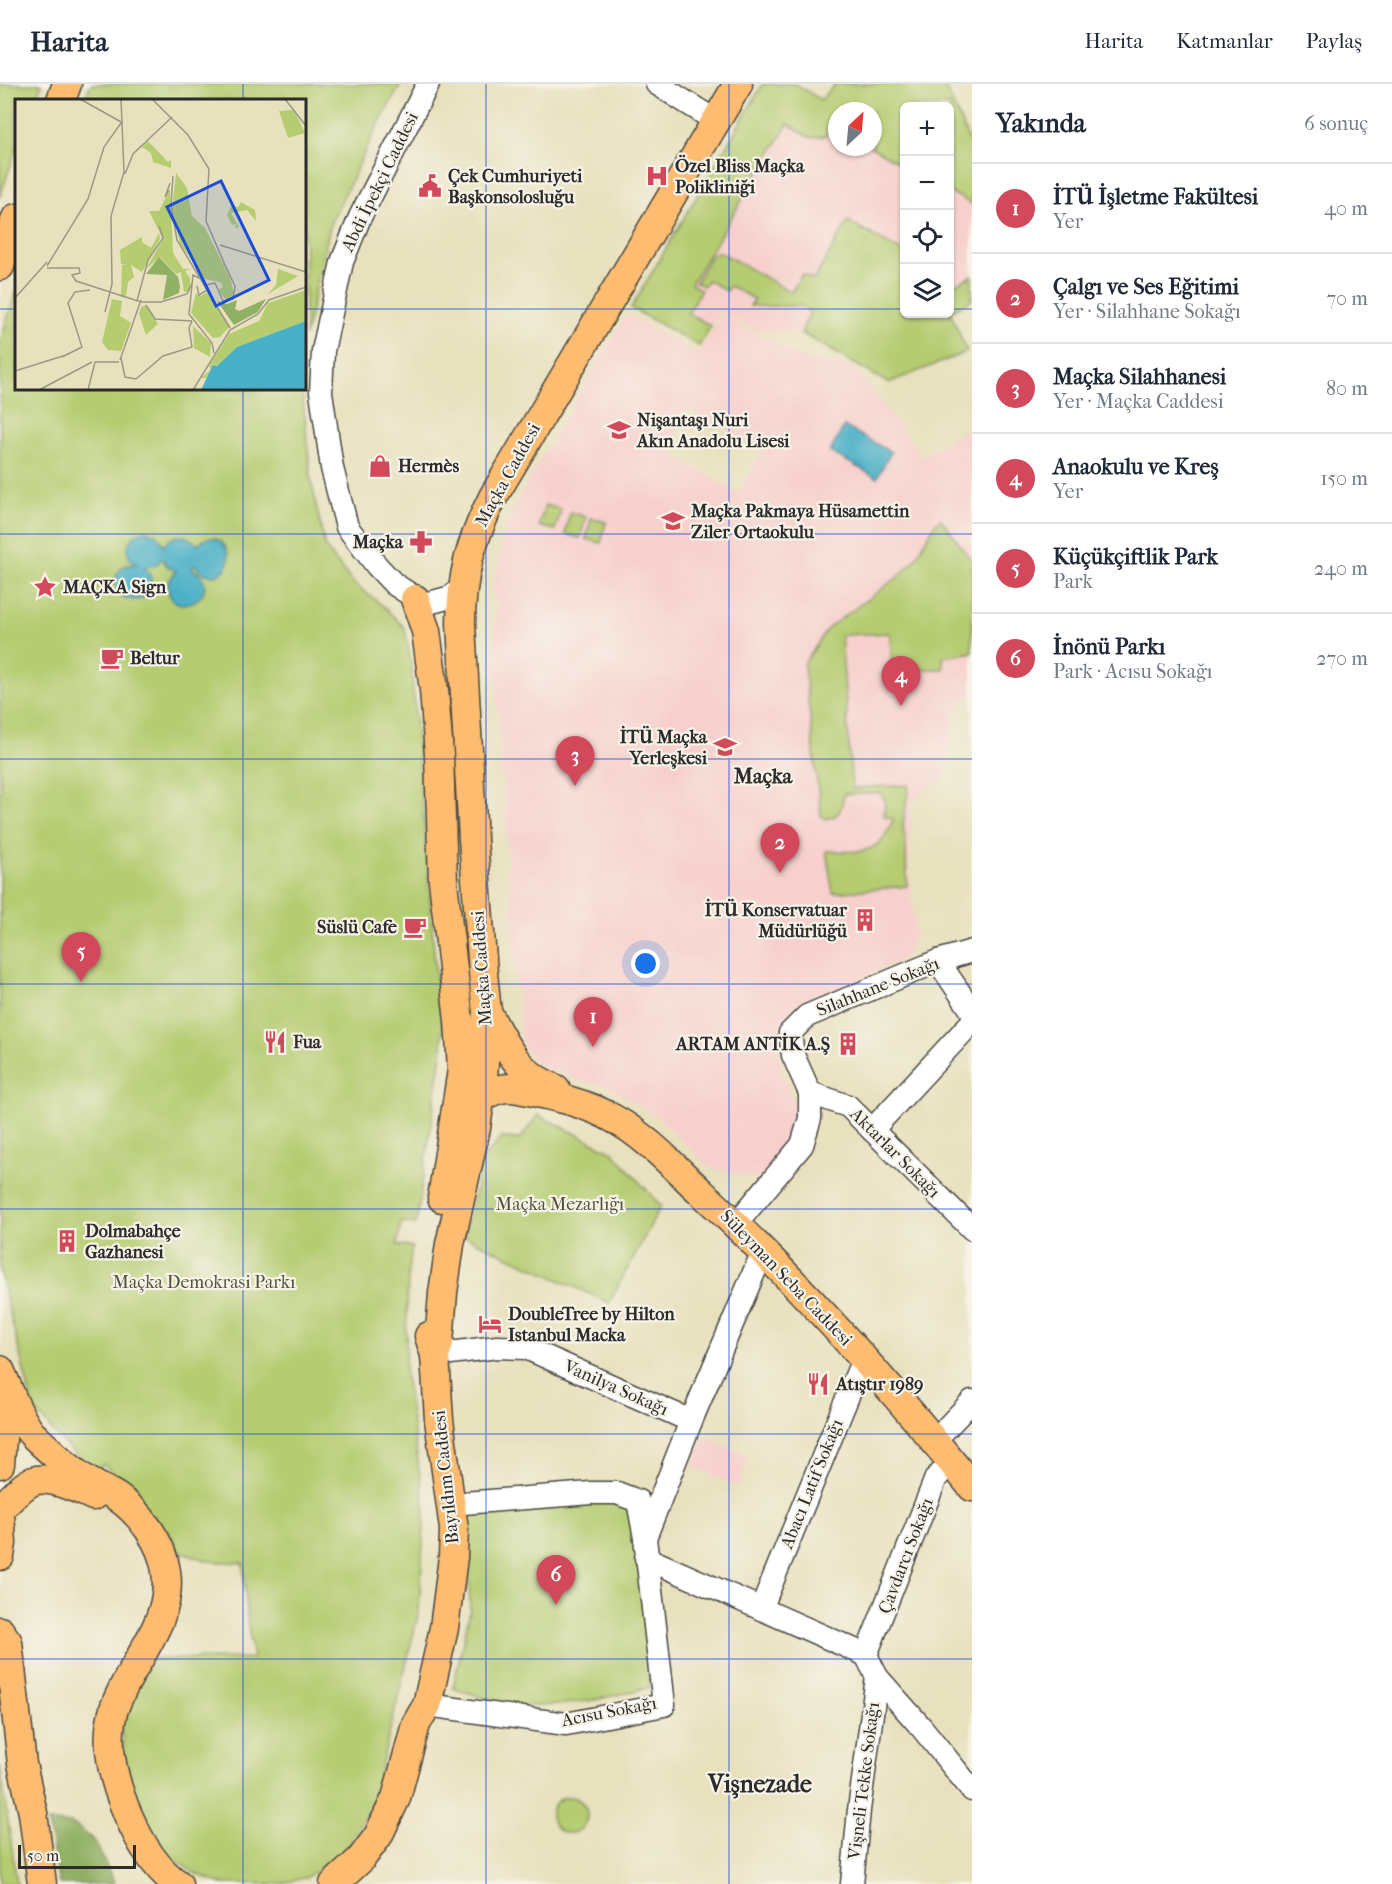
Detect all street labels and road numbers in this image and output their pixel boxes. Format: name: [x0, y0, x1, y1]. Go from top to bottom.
street label: Abdi İpekçi Caddesi: [336, 108, 423, 256]
street label: Maçka Caddesi: [471, 419, 545, 530]
street label: Maçka Caddesi: [467, 909, 496, 1026]
street label: Silahhane Sokağı: [814, 953, 943, 1021]
street label: Aktarlar Sokağı: [845, 1103, 945, 1203]
street label: Süleyman Seba Caddesi: [716, 1206, 857, 1351]
street label: Vanilya Sokağı: [560, 1355, 672, 1421]
street label: Bayıldım Caddesi: [428, 1408, 463, 1545]
street label: Abacı Latif Sokağı: [776, 1415, 848, 1553]
street label: Çavdarcı Sokağı: [874, 1494, 939, 1617]
street label: Acısu Sokağı: [559, 1692, 659, 1732]
street label: Vişneli Tekke Sokağı: [844, 1700, 884, 1862]

